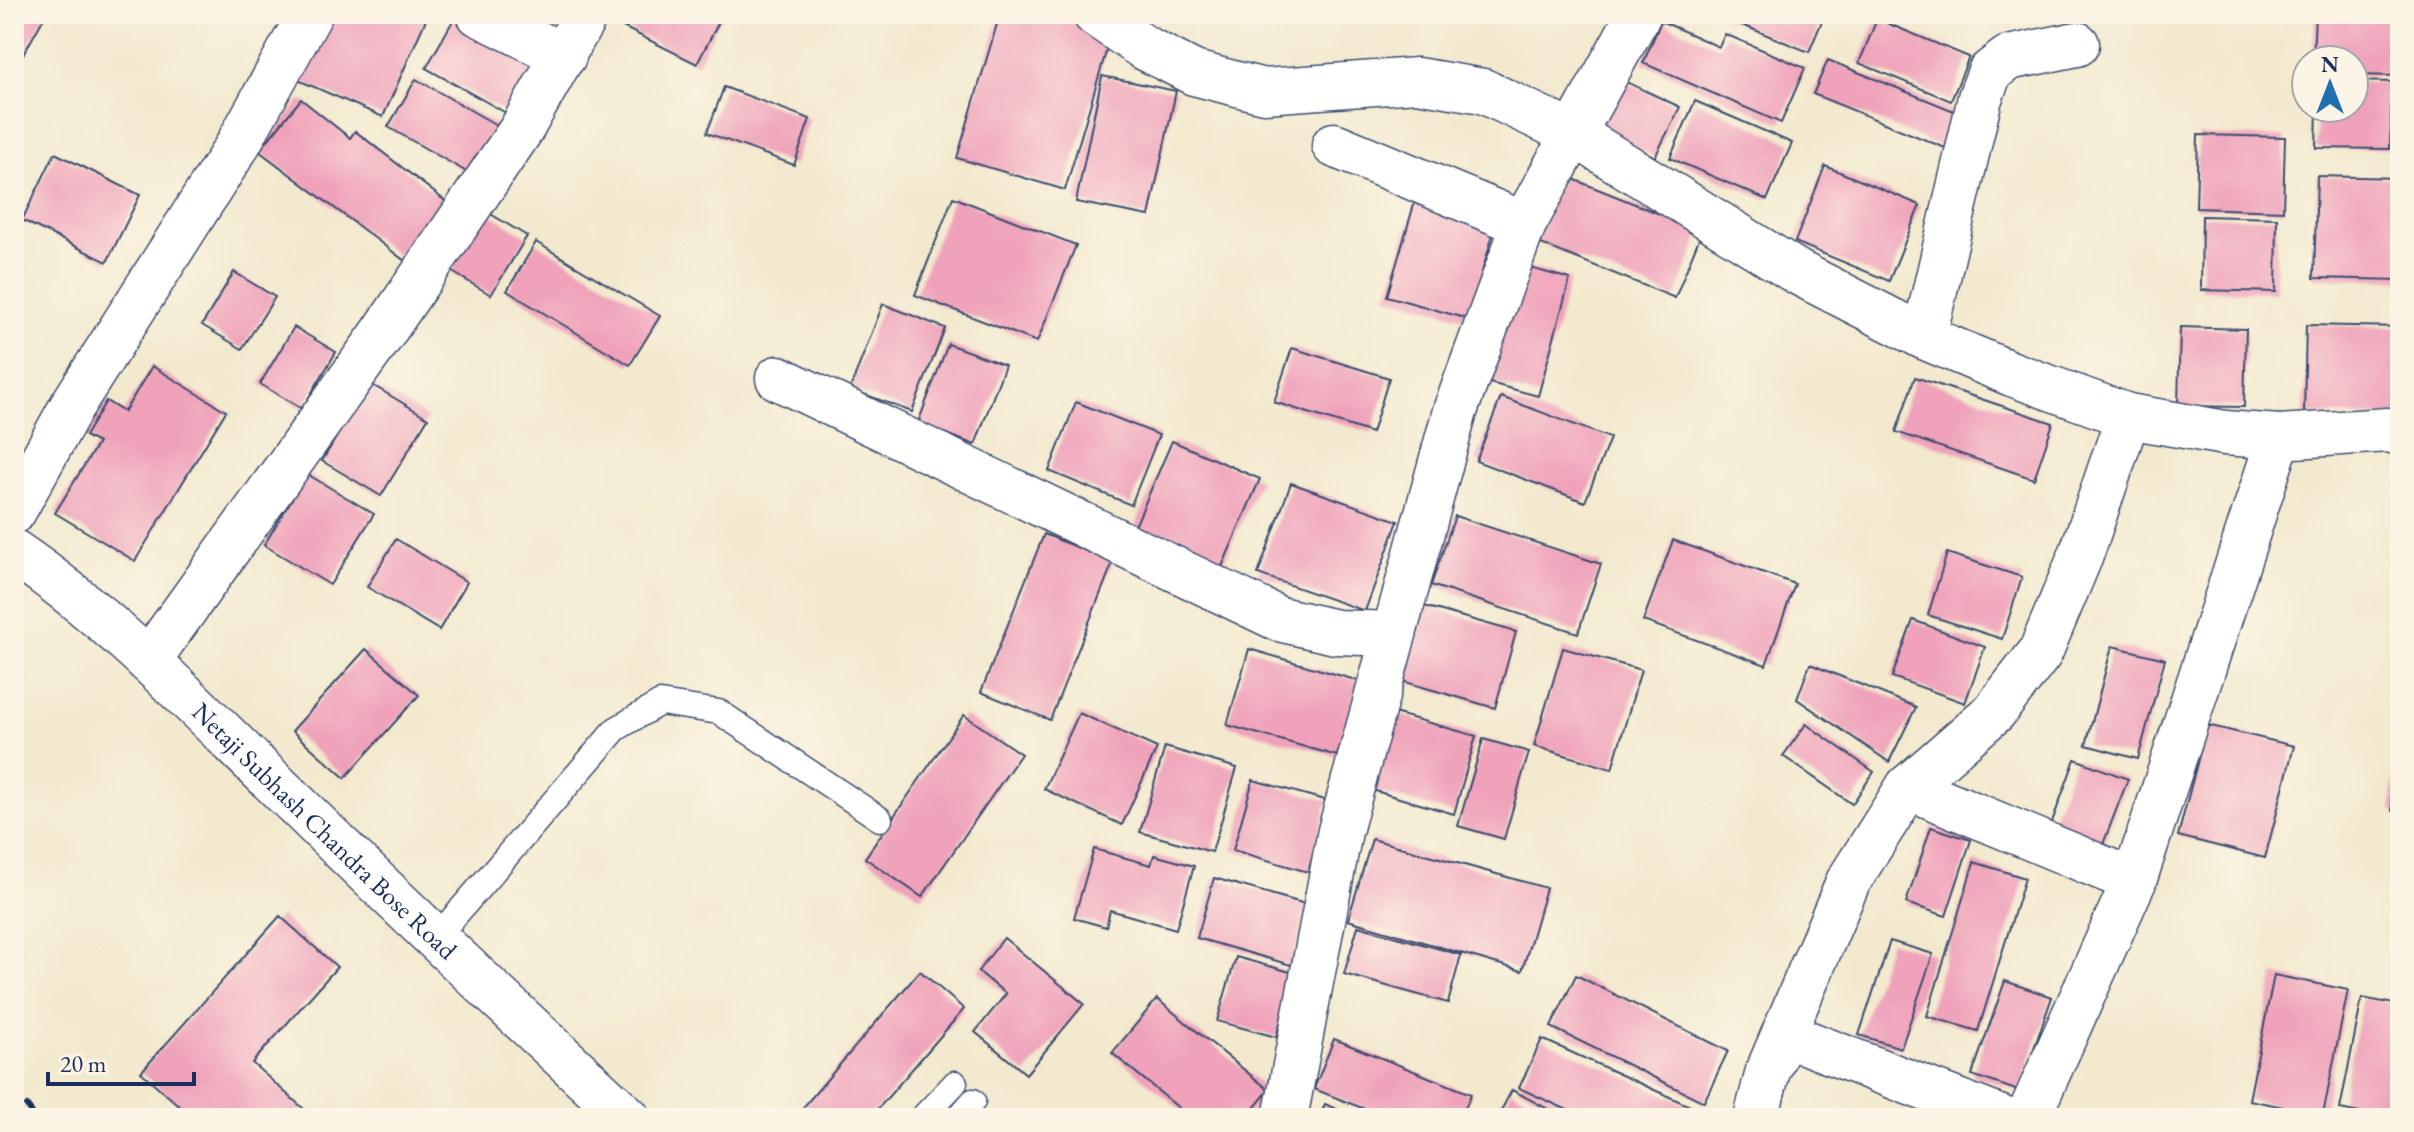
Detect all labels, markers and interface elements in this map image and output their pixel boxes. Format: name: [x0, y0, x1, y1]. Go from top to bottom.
north arrow: [2290, 44, 2370, 124]
text: N: [2321, 50, 2339, 79]
street label: Netaji Subhash Chandra Bose Road: [185, 695, 465, 967]
scale bar: [48, 1036, 194, 1086]
text: 20 m: [60, 1048, 107, 1079]

